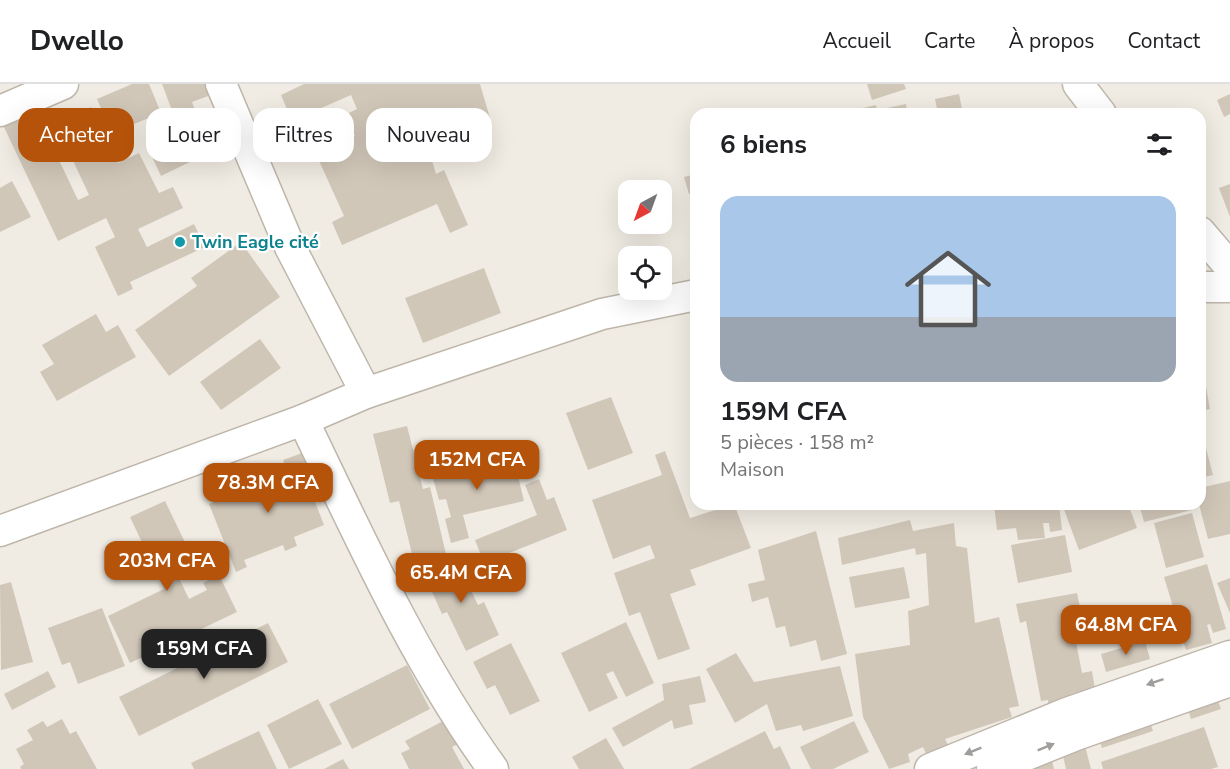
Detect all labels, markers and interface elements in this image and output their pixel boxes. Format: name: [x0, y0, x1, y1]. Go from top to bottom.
text: Dwello: [30, 22, 124, 60]
text: Accueil: [822, 27, 891, 55]
text: Carte: [924, 27, 975, 55]
text: À propos: [1008, 27, 1094, 55]
text: Contact: [1127, 27, 1200, 55]
chip: Acheter: [18, 108, 134, 162]
chip: Louer: [146, 108, 241, 162]
chip: Filtres: [253, 108, 354, 162]
chip: Nouveau: [366, 108, 492, 162]
text: 6 biens: [720, 127, 807, 162]
icon: filters: [1143, 128, 1176, 161]
north arrow: [618, 180, 672, 234]
map controls: [618, 180, 672, 300]
place label: Twin Eagle cité: [192, 230, 319, 254]
marker: Twin Eagle cité: [173, 235, 187, 249]
icon: home: [894, 235, 1002, 343]
button: locate: [618, 246, 672, 300]
text: 159M CFA: [720, 394, 847, 429]
text: 5 pièces · 158 m²: [720, 429, 874, 456]
pin: 152M CFA: [415, 440, 539, 491]
text: 152M CFA: [428, 446, 526, 473]
text: Maison: [720, 456, 784, 483]
pin: 78.3M CFA: [199, 463, 337, 514]
text: 78.3M CFA: [217, 469, 319, 496]
pin: 203M CFA: [105, 541, 229, 592]
text: 203M CFA: [118, 547, 216, 574]
pin: 65.4M CFA: [392, 553, 530, 604]
text: 65.4M CFA: [410, 559, 512, 586]
pin: 64.8M CFA: [1057, 605, 1195, 656]
text: 64.8M CFA: [1075, 611, 1177, 638]
pin: 159M CFA: [142, 629, 266, 680]
text: 159M CFA: [155, 635, 253, 662]
one-way arrow: [1146, 678, 1164, 688]
one-way arrow: [1038, 742, 1056, 752]
one-way arrow: [963, 746, 981, 756]

